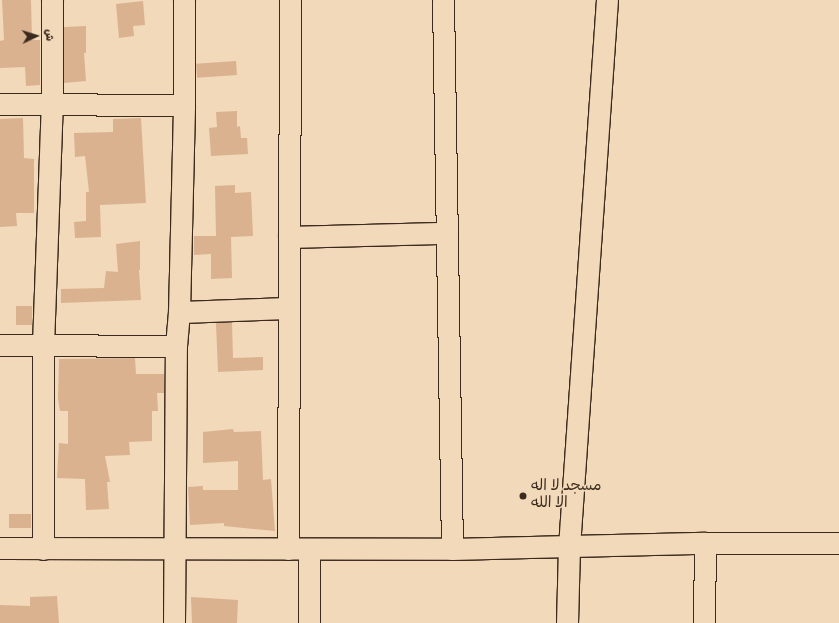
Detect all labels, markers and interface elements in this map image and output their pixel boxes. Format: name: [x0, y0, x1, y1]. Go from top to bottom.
north arrow: [16, 16, 56, 56]
text: ش: [42, 29, 54, 42]
place label: مسجد لا اله الا الله: [531, 478, 601, 513]
marker: مسجد لا اله الا الله: [518, 491, 528, 501]

